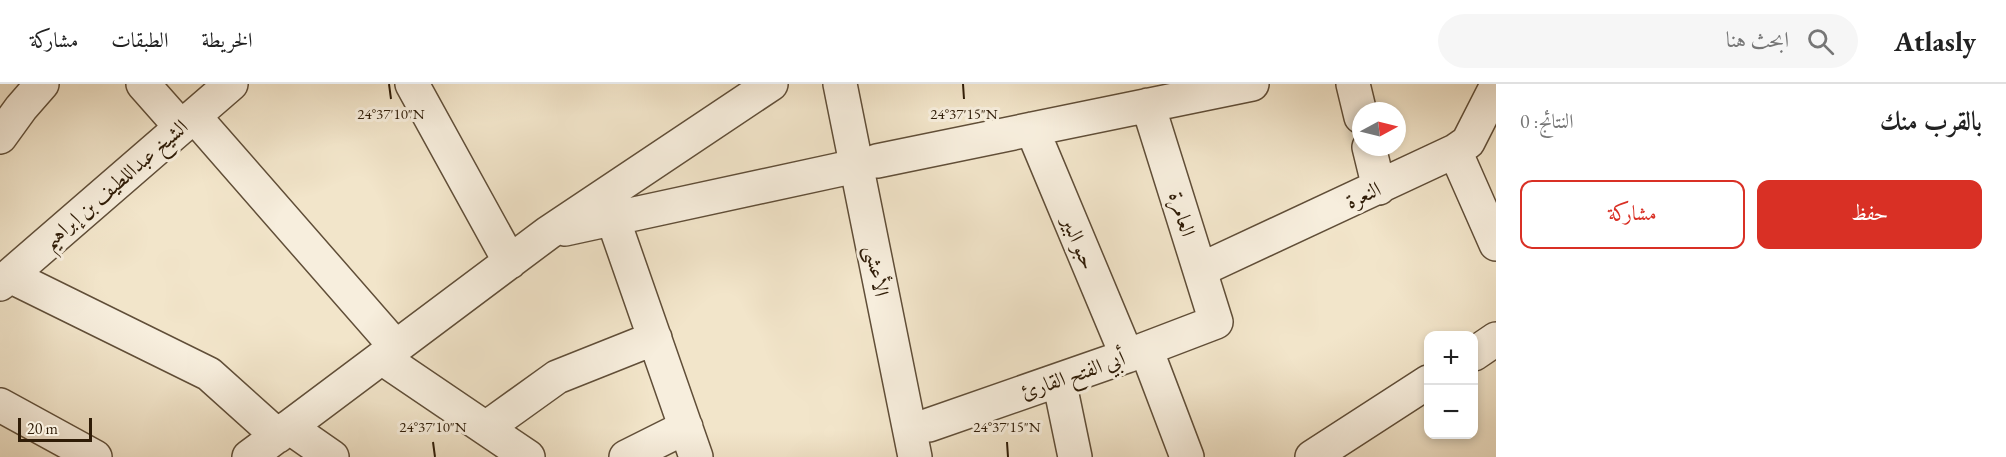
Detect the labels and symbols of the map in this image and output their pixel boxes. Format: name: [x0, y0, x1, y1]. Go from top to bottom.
north arrow: [1352, 102, 1406, 156]
text: 24°37'10"N: [357, 104, 425, 123]
text: 24°37'15"N: [930, 104, 998, 123]
street label: الشيخ عبداللطيف بن إبراهيم: [36, 113, 198, 260]
street label: النعرة: [1341, 175, 1385, 214]
street label: العامرة: [1161, 188, 1202, 240]
street label: حبو البير: [1055, 210, 1103, 273]
street label: الأعشى: [857, 243, 897, 299]
street label: أبي الفتح القارئ: [1017, 343, 1131, 411]
scale bar: [18, 415, 92, 442]
text: 24°37'10"N: [399, 417, 467, 436]
text: 24°37'15"N: [973, 417, 1041, 436]

